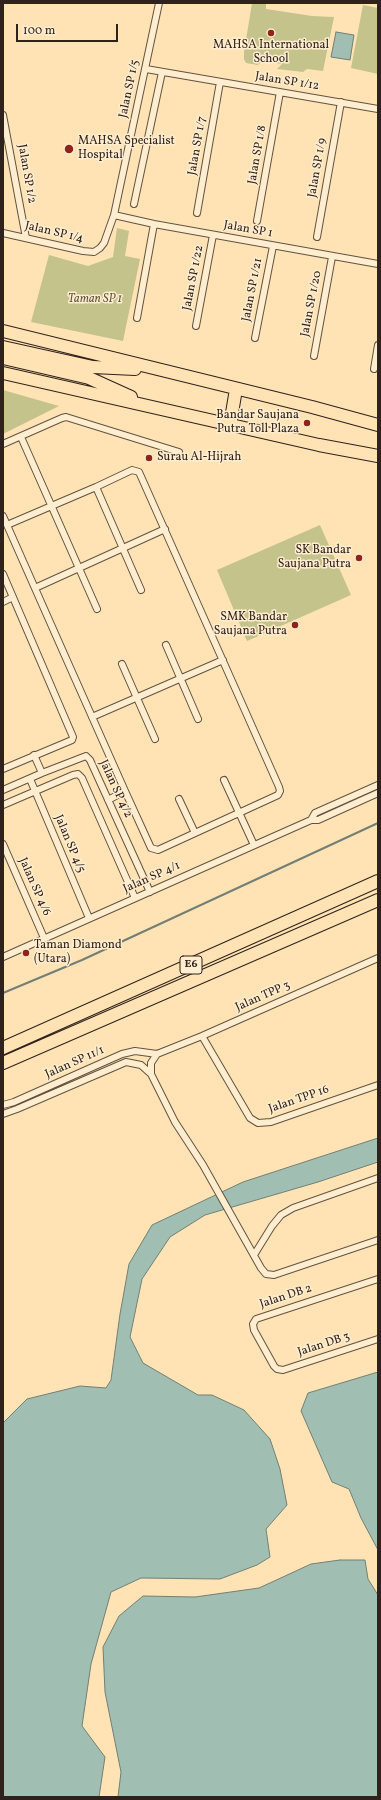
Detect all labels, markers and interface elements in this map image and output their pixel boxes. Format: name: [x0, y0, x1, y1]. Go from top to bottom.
scale bar: [18, 16, 120, 42]
text: 100 m: [23, 23, 55, 39]
marker: MAHSA International School: [266, 28, 276, 38]
place label: MAHSA International School: [213, 39, 329, 67]
street label: Jalan SP 1/5: [117, 59, 143, 119]
street label: Jalan SP 1/12: [254, 70, 320, 94]
street label: Jalan SP 1/7: [186, 115, 210, 177]
street label: Jalan SP 1/8: [246, 124, 270, 186]
place label: MAHSA Specialist Hospital: [78, 135, 175, 163]
street label: Jalan SP 1/9: [306, 137, 330, 199]
street label: Jalan SP 1/2: [14, 143, 38, 205]
marker: MAHSA Specialist Hospital: [63, 143, 75, 155]
street label: Jalan SP 1/4: [23, 219, 85, 247]
street label: Jalan SP 1: [222, 219, 274, 241]
street label: Jalan SP 1/22: [181, 244, 207, 312]
street label: Jalan SP 1/21: [240, 257, 266, 323]
street label: Jalan SP 1/20: [299, 270, 325, 338]
park label: Taman SP 1: [68, 293, 122, 307]
place label: Bandar Saujana Putra Toll Plaza: [216, 409, 299, 437]
marker: Bandar Saujana Putra Toll Plaza: [302, 418, 312, 428]
place label: Surau Al-Hijrah: [157, 451, 241, 465]
marker: Surau Al-Hijrah: [144, 453, 154, 463]
place label: SK Bandar Saujana Putra: [278, 544, 351, 572]
marker: SK Bandar Saujana Putra: [354, 553, 364, 563]
place label: SMK Bandar Saujana Putra: [214, 611, 287, 639]
marker: SMK Bandar Saujana Putra: [290, 620, 300, 630]
street label: Jalan SP 4/2: [95, 758, 135, 820]
street label: Jalan SP 4/5: [50, 813, 88, 875]
street label: Jalan SP 4/6: [15, 856, 53, 918]
street label: Jalan SP 4/1: [121, 859, 183, 897]
place label: Taman Diamond (Utara): [34, 939, 122, 967]
marker: Taman Diamond (Utara): [21, 948, 31, 958]
road number: E6: [180, 956, 202, 974]
street label: Jalan TPP 3: [233, 979, 293, 1015]
street label: Jalan SP 11/1: [43, 1044, 107, 1082]
street label: Jalan TPP 16: [267, 1083, 331, 1117]
street label: Jalan DB 2: [258, 1282, 314, 1312]
street label: Jalan DB 3: [296, 1330, 352, 1360]

